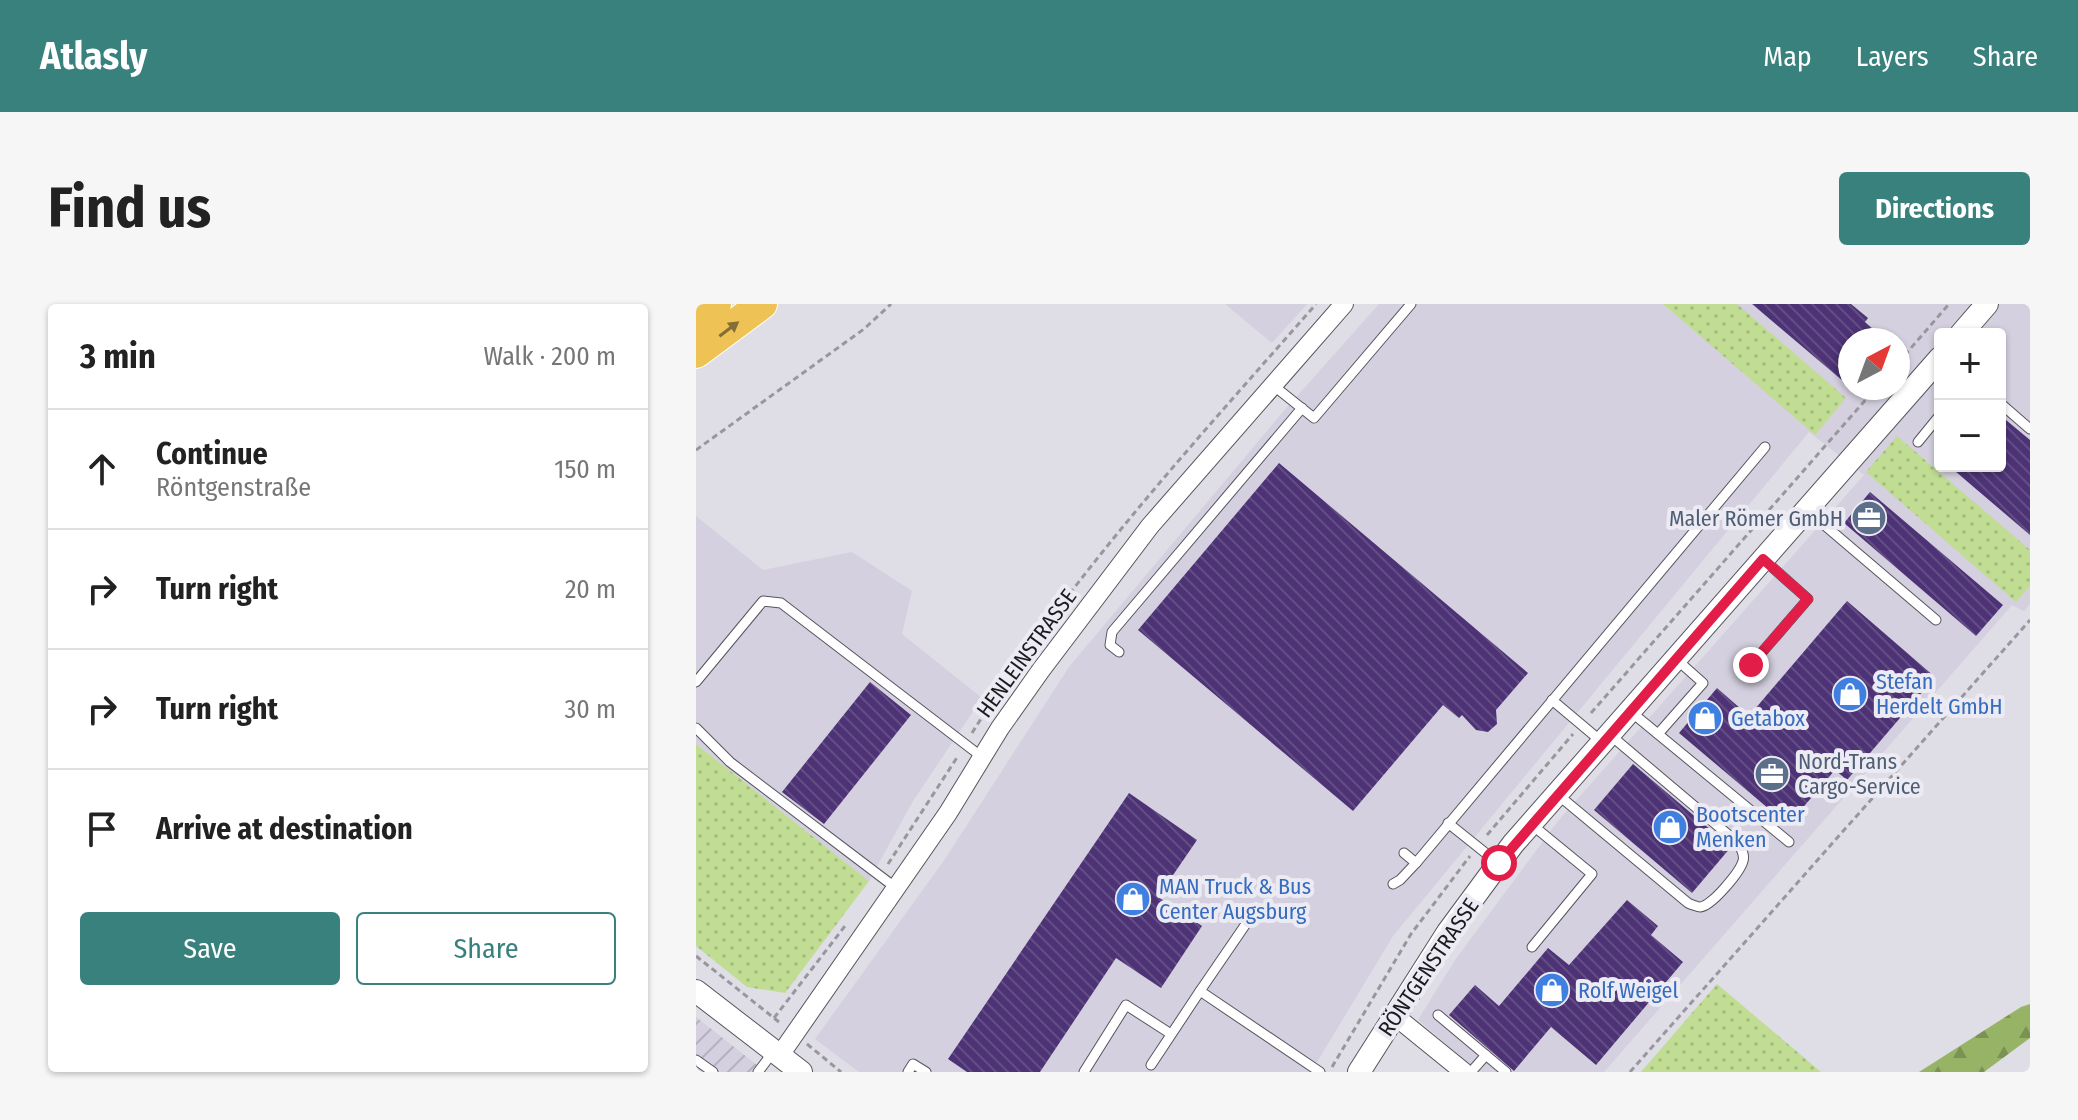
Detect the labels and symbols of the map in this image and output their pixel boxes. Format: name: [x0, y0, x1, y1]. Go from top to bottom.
one-way arrow: [719, 321, 739, 337]
north arrow: [1838, 328, 1910, 400]
office icon: Maler Römer GmbH: [1850, 499, 1888, 537]
place label: Maler Römer GmbH: [1669, 505, 1843, 532]
street label: HENLEINSTRASSE: [971, 584, 1082, 723]
route end: [1733, 647, 1769, 683]
place label: Stefan Herdelt GmbH: [1876, 668, 2003, 720]
shop icon: Stefan Herdelt GmbH: [1831, 675, 1869, 713]
shop icon: Getabox: [1686, 699, 1724, 737]
place label: Getabox: [1731, 705, 1805, 732]
place label: Nord-Trans Cargo-Service: [1798, 748, 1921, 800]
office icon: Nord-Trans Cargo-Service: [1753, 755, 1791, 793]
place label: Bootscenter Menken: [1696, 801, 1805, 853]
shop icon: Bootscenter Menken: [1651, 808, 1689, 846]
route start: [1481, 845, 1517, 881]
place label: MAN Truck & Bus Center Augsburg: [1159, 873, 1311, 925]
shop icon: MAN Truck & Bus Center Augsburg: [1114, 880, 1152, 918]
street label: RÖNTGENSTRASSE: [1372, 893, 1485, 1041]
shop icon: Rolf Weigel: [1533, 971, 1571, 1009]
place label: Rolf Weigel: [1578, 977, 1678, 1004]

